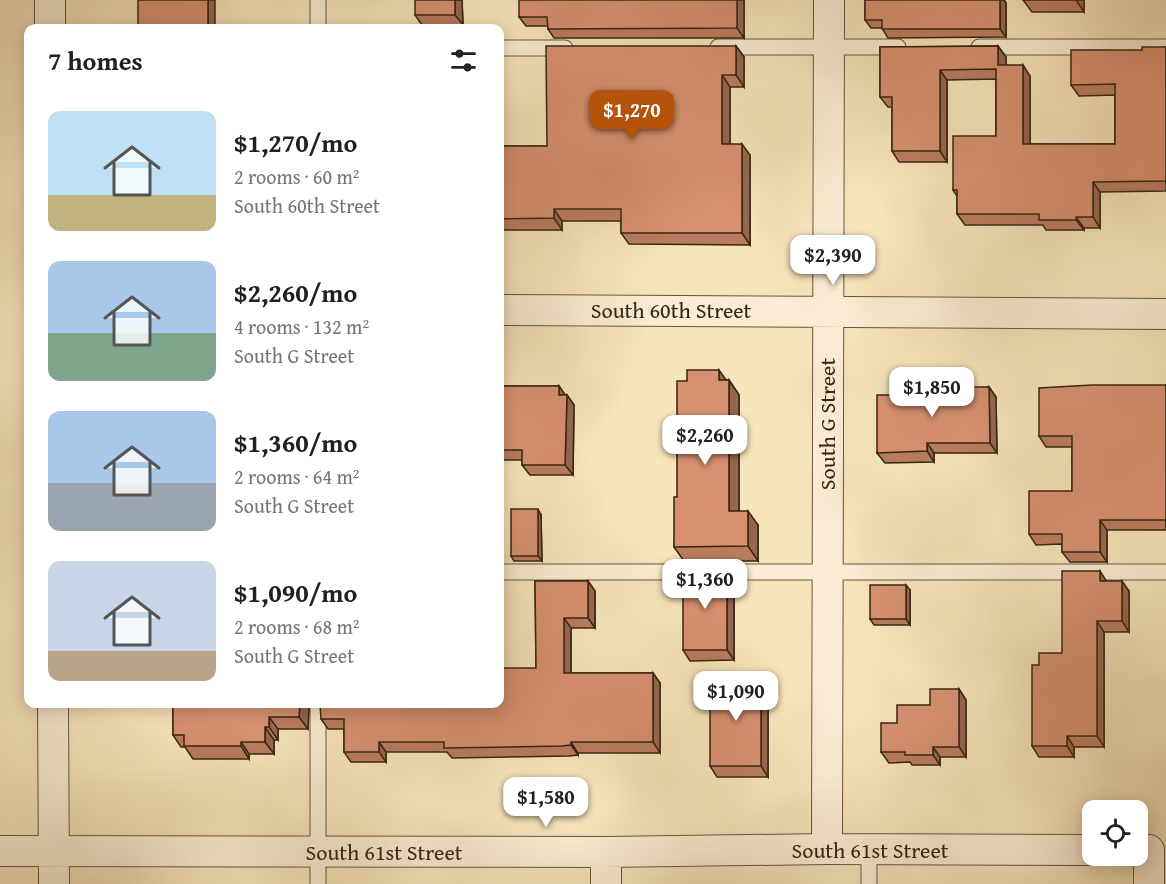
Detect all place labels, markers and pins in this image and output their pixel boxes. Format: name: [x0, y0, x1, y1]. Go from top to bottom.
pin: $1,270: [583, 90, 681, 141]
pin: $2,390: [784, 235, 882, 286]
pin: $1,850: [883, 367, 981, 418]
pin: $2,260: [656, 415, 754, 466]
pin: $1,360: [656, 559, 754, 610]
pin: $1,090: [687, 671, 785, 722]
pin: $1,580: [497, 777, 595, 828]

